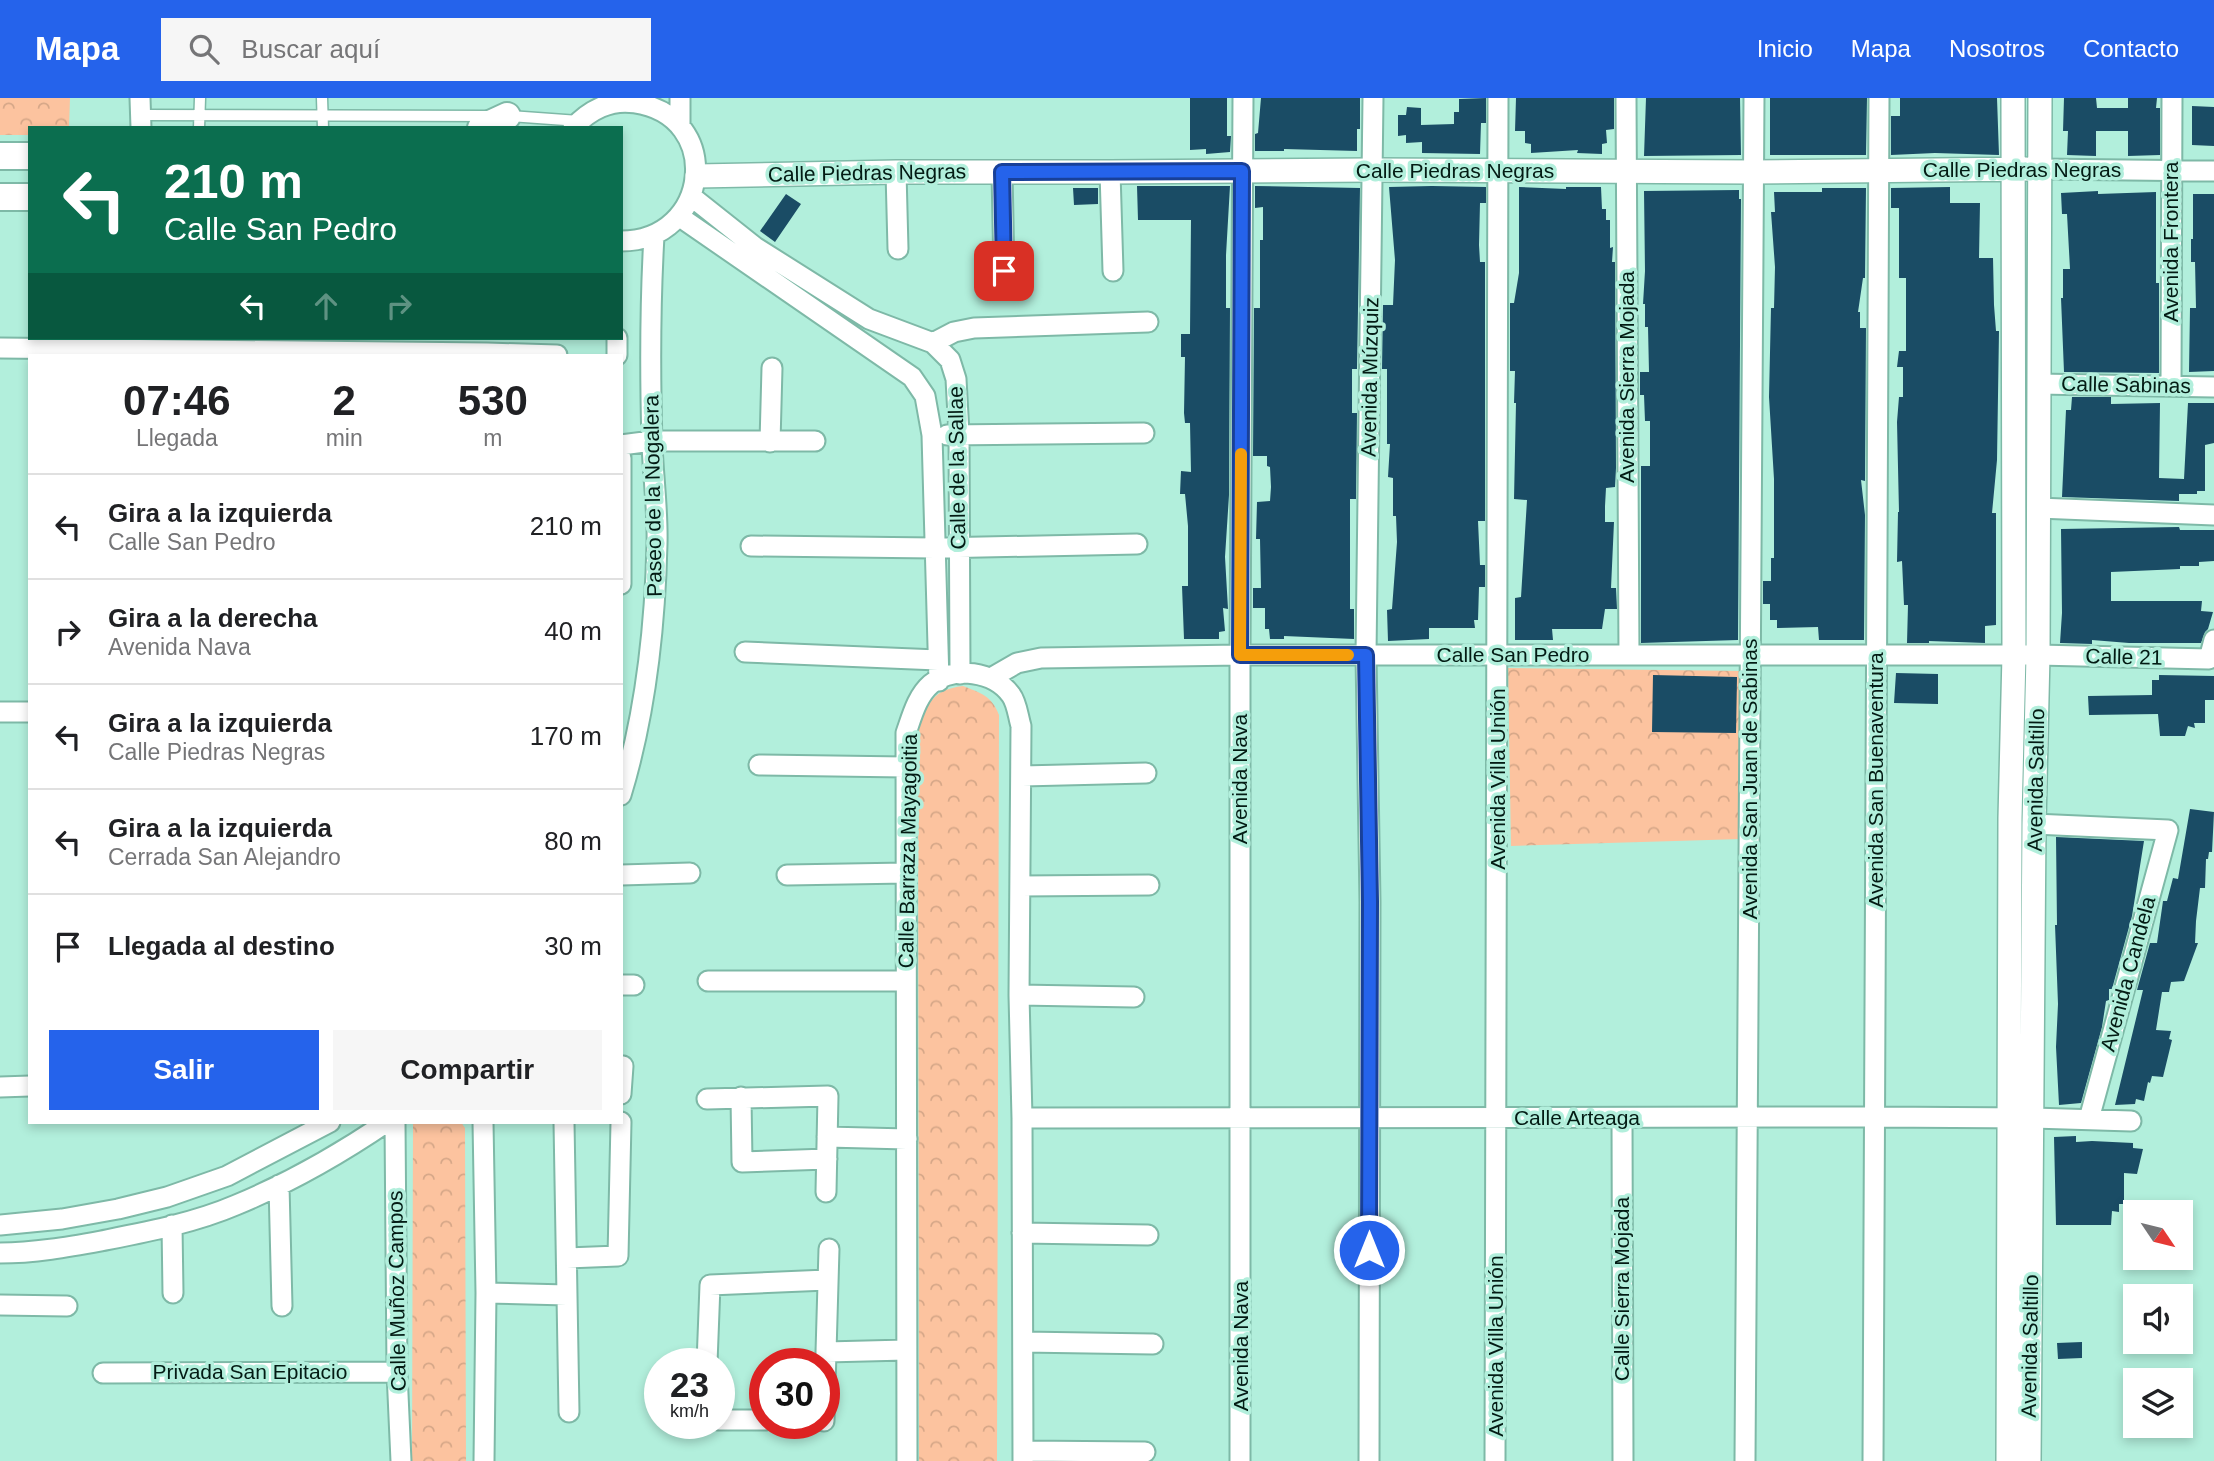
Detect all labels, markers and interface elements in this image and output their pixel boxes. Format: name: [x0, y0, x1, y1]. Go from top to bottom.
search box: [161, 18, 651, 81]
text: Mapa: [35, 30, 119, 67]
icon: search: [185, 30, 223, 68]
text: Buscar aquí: [241, 34, 380, 64]
text: Inicio: [1757, 35, 1813, 62]
text: Mapa: [1851, 35, 1911, 62]
text: Nosotros: [1949, 35, 2045, 62]
text: Contacto: [2083, 35, 2179, 62]
icon: left: [49, 154, 140, 245]
text: 210 m: [164, 154, 303, 208]
street label: Calle Piedras Negras: [1923, 158, 2121, 181]
street label: Calle Piedras Negras: [768, 159, 966, 186]
street label: Calle Piedras Negras: [1356, 159, 1554, 182]
street label: Avenida Frontera: [2159, 161, 2182, 322]
text: Calle San Pedro: [164, 211, 397, 247]
pin: [974, 241, 1034, 301]
icon: arrive: [985, 252, 1023, 290]
street label: Avenida Sierra Mojada: [1615, 271, 1638, 483]
icon: left: [234, 287, 272, 325]
icon: ahead: [307, 287, 345, 325]
icon: right: [380, 287, 418, 325]
street label: Avenida Múzquiz: [1357, 297, 1382, 457]
street label: Calle Sabinas: [2061, 372, 2191, 397]
text: 07:46: [123, 377, 231, 424]
text: 2: [332, 377, 356, 424]
text: 530: [458, 377, 528, 424]
street label: Calle de la Sallae: [944, 386, 969, 550]
street label: Paseo de la Nogalera: [639, 395, 666, 597]
text: Llegada: [136, 425, 218, 451]
text: min: [326, 425, 363, 451]
text: m: [483, 425, 502, 451]
text: Gira a la izquierda: [108, 498, 332, 528]
icon: left: [49, 508, 87, 546]
text: 210 m: [530, 511, 602, 541]
text: Calle San Pedro: [108, 529, 276, 555]
text: Gira a la derecha: [108, 603, 318, 633]
icon: right: [49, 613, 87, 651]
text: 40 m: [544, 616, 602, 646]
text: Avenida Nava: [108, 634, 251, 660]
street label: Avenida San Juan de Sabinas: [1738, 639, 1761, 920]
street label: Calle San Pedro: [1437, 643, 1589, 666]
street label: Calle 21: [2085, 644, 2163, 669]
street label: Avenida San Buenaventura: [1864, 652, 1887, 908]
street label: Avenida Villa Unión: [1486, 688, 1509, 870]
text: Gira a la izquierda: [108, 708, 332, 738]
street label: Avenida Saltillo: [2023, 708, 2048, 852]
street label: Avenida Nava: [1228, 713, 1251, 844]
icon: left: [49, 718, 87, 756]
text: 170 m: [530, 721, 602, 751]
street label: Calle Barraza Mayagoitia: [894, 733, 921, 968]
text: Calle Piedras Negras: [108, 739, 325, 765]
text: Gira a la izquierda: [108, 813, 332, 843]
icon: left: [49, 823, 87, 861]
text: 80 m: [544, 826, 602, 856]
text: Cerrada San Alejandro: [108, 844, 341, 870]
street label: Avenida Candela: [2096, 894, 2159, 1054]
icon: arrive: [49, 928, 87, 966]
text: Llegada al destino: [108, 931, 335, 961]
text: 30 m: [544, 931, 602, 961]
button: Salir: [49, 1030, 319, 1110]
button: Compartir: [333, 1030, 602, 1110]
street label: Calle Arteaga: [1514, 1106, 1640, 1129]
street label: Calle Muñoz Campos: [383, 1190, 410, 1392]
street label: Calle Sierra Mojada: [1610, 1196, 1633, 1381]
north arrow: [2123, 1200, 2193, 1270]
map controls: [2123, 1200, 2193, 1438]
position arrow: [1332, 1213, 1406, 1287]
street label: Avenida Villa Unión: [1484, 1255, 1507, 1437]
street label: Avenida Saltillo: [2017, 1274, 2042, 1418]
street label: Avenida Nava: [1229, 1280, 1252, 1411]
button: sound: [2123, 1284, 2193, 1354]
speed limit sign: 30: [749, 1348, 840, 1439]
street label: Privada San Epitacio: [153, 1360, 347, 1383]
text: 23: [670, 1365, 709, 1404]
button: layers: [2123, 1368, 2193, 1438]
text: km/h: [670, 1401, 709, 1421]

